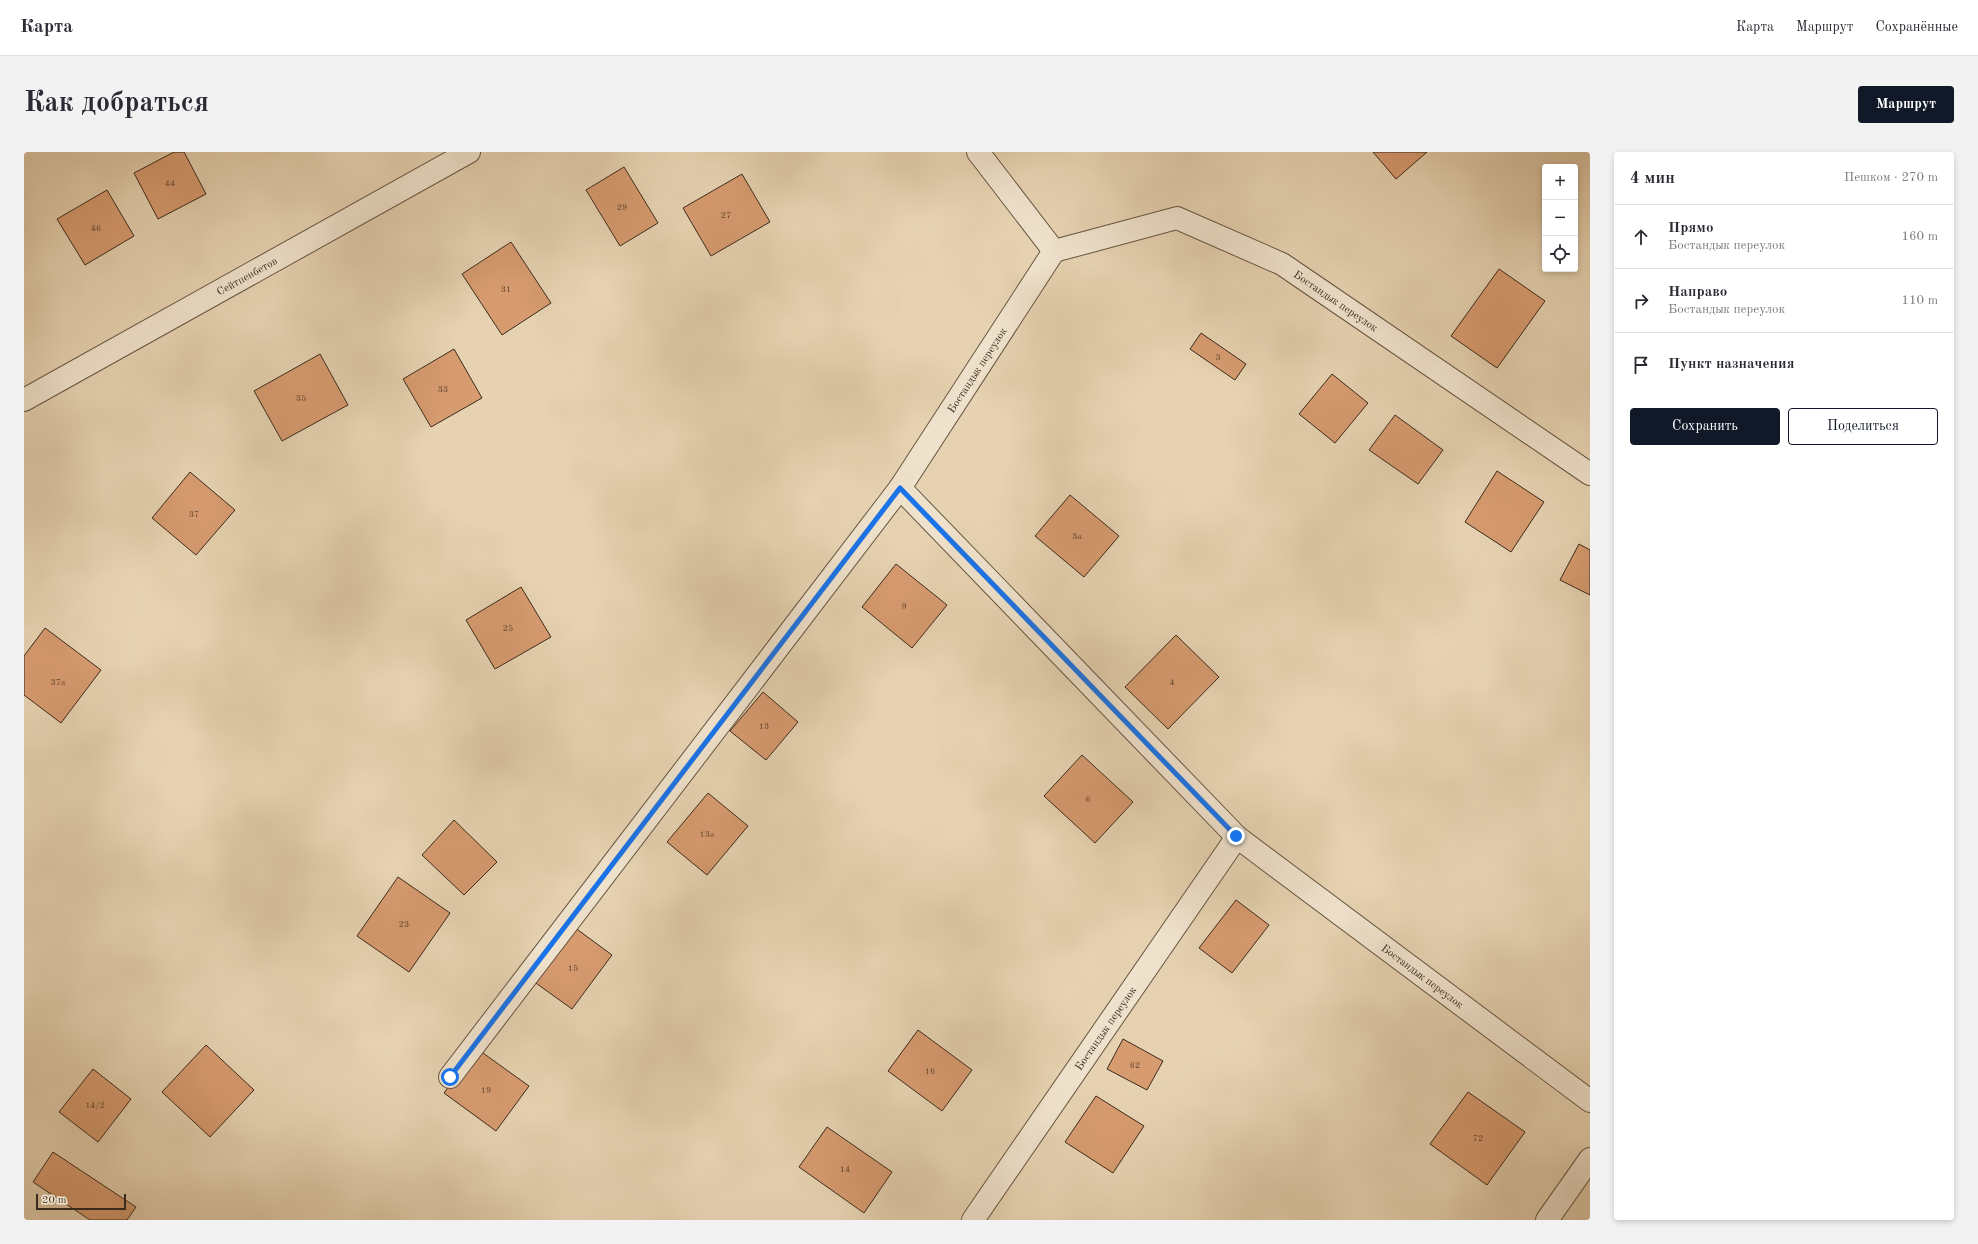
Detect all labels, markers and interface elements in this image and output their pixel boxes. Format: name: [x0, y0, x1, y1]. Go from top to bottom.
text: Карта: [20, 18, 73, 37]
text: Карта: [1736, 20, 1774, 34]
text: Маршрут: [1796, 20, 1853, 34]
text: Сохранённые: [1875, 20, 1958, 34]
button: Маршрут: [1858, 86, 1954, 123]
text: Как добраться: [24, 90, 209, 118]
map controls: [1542, 164, 1578, 272]
button: +: [1542, 164, 1578, 200]
text: 4 мин: [1630, 170, 1675, 187]
text: Пешком · 270 m: [1844, 171, 1938, 184]
house number: 44: [165, 179, 175, 188]
button: −: [1542, 200, 1578, 236]
house number: 29: [617, 203, 627, 212]
house number: 27: [721, 211, 731, 220]
text: Прямо: [1668, 221, 1714, 236]
house number: 46: [91, 224, 101, 233]
icon: ahead: [1630, 226, 1652, 248]
text: 160 m: [1901, 230, 1938, 243]
button: locate: [1542, 236, 1578, 272]
text: Бостандык переулок: [1668, 239, 1785, 252]
street label: Сейтпенбетов: [215, 256, 279, 298]
street label: Бостандык переулок: [1291, 270, 1379, 335]
house number: 31: [501, 285, 511, 294]
text: Направо: [1668, 285, 1727, 300]
icon: right: [1630, 290, 1652, 312]
text: 110 m: [1901, 294, 1938, 307]
text: Бостандык переулок: [1668, 303, 1785, 316]
street label: Бостандык переулок: [946, 326, 1010, 415]
house number: 3: [1215, 353, 1221, 362]
icon: arrive: [1630, 354, 1652, 376]
text: Пункт назначения: [1668, 357, 1795, 372]
house number: 33: [438, 385, 448, 394]
house number: 35: [296, 394, 306, 403]
button: Сохранить: [1630, 408, 1780, 445]
button: Поделиться: [1788, 408, 1938, 445]
house number: 37: [189, 510, 199, 519]
house number: 3а: [1072, 532, 1082, 541]
house number: 9: [901, 602, 907, 611]
house number: 25: [503, 624, 513, 633]
house number: 37а: [51, 678, 66, 687]
house number: 4: [1169, 678, 1175, 687]
house number: 13: [759, 722, 769, 731]
house number: 6: [1085, 795, 1091, 804]
route end: [1227, 827, 1245, 845]
house number: 13а: [700, 830, 715, 839]
house number: 23: [399, 920, 409, 929]
street label: Бостандык переулок: [1379, 943, 1465, 1011]
house number: 15: [568, 964, 578, 973]
street label: Бостандык переулок: [1074, 985, 1139, 1073]
house number: 62: [1130, 1061, 1140, 1070]
house number: 16: [925, 1067, 935, 1076]
route start: [441, 1068, 459, 1086]
house number: 19: [481, 1086, 491, 1095]
house number: 14/2: [85, 1101, 105, 1110]
house number: 72: [1473, 1134, 1483, 1143]
house number: 14: [840, 1165, 850, 1174]
scale bar: [36, 1192, 126, 1211]
text: 20 m: [42, 1195, 67, 1206]

